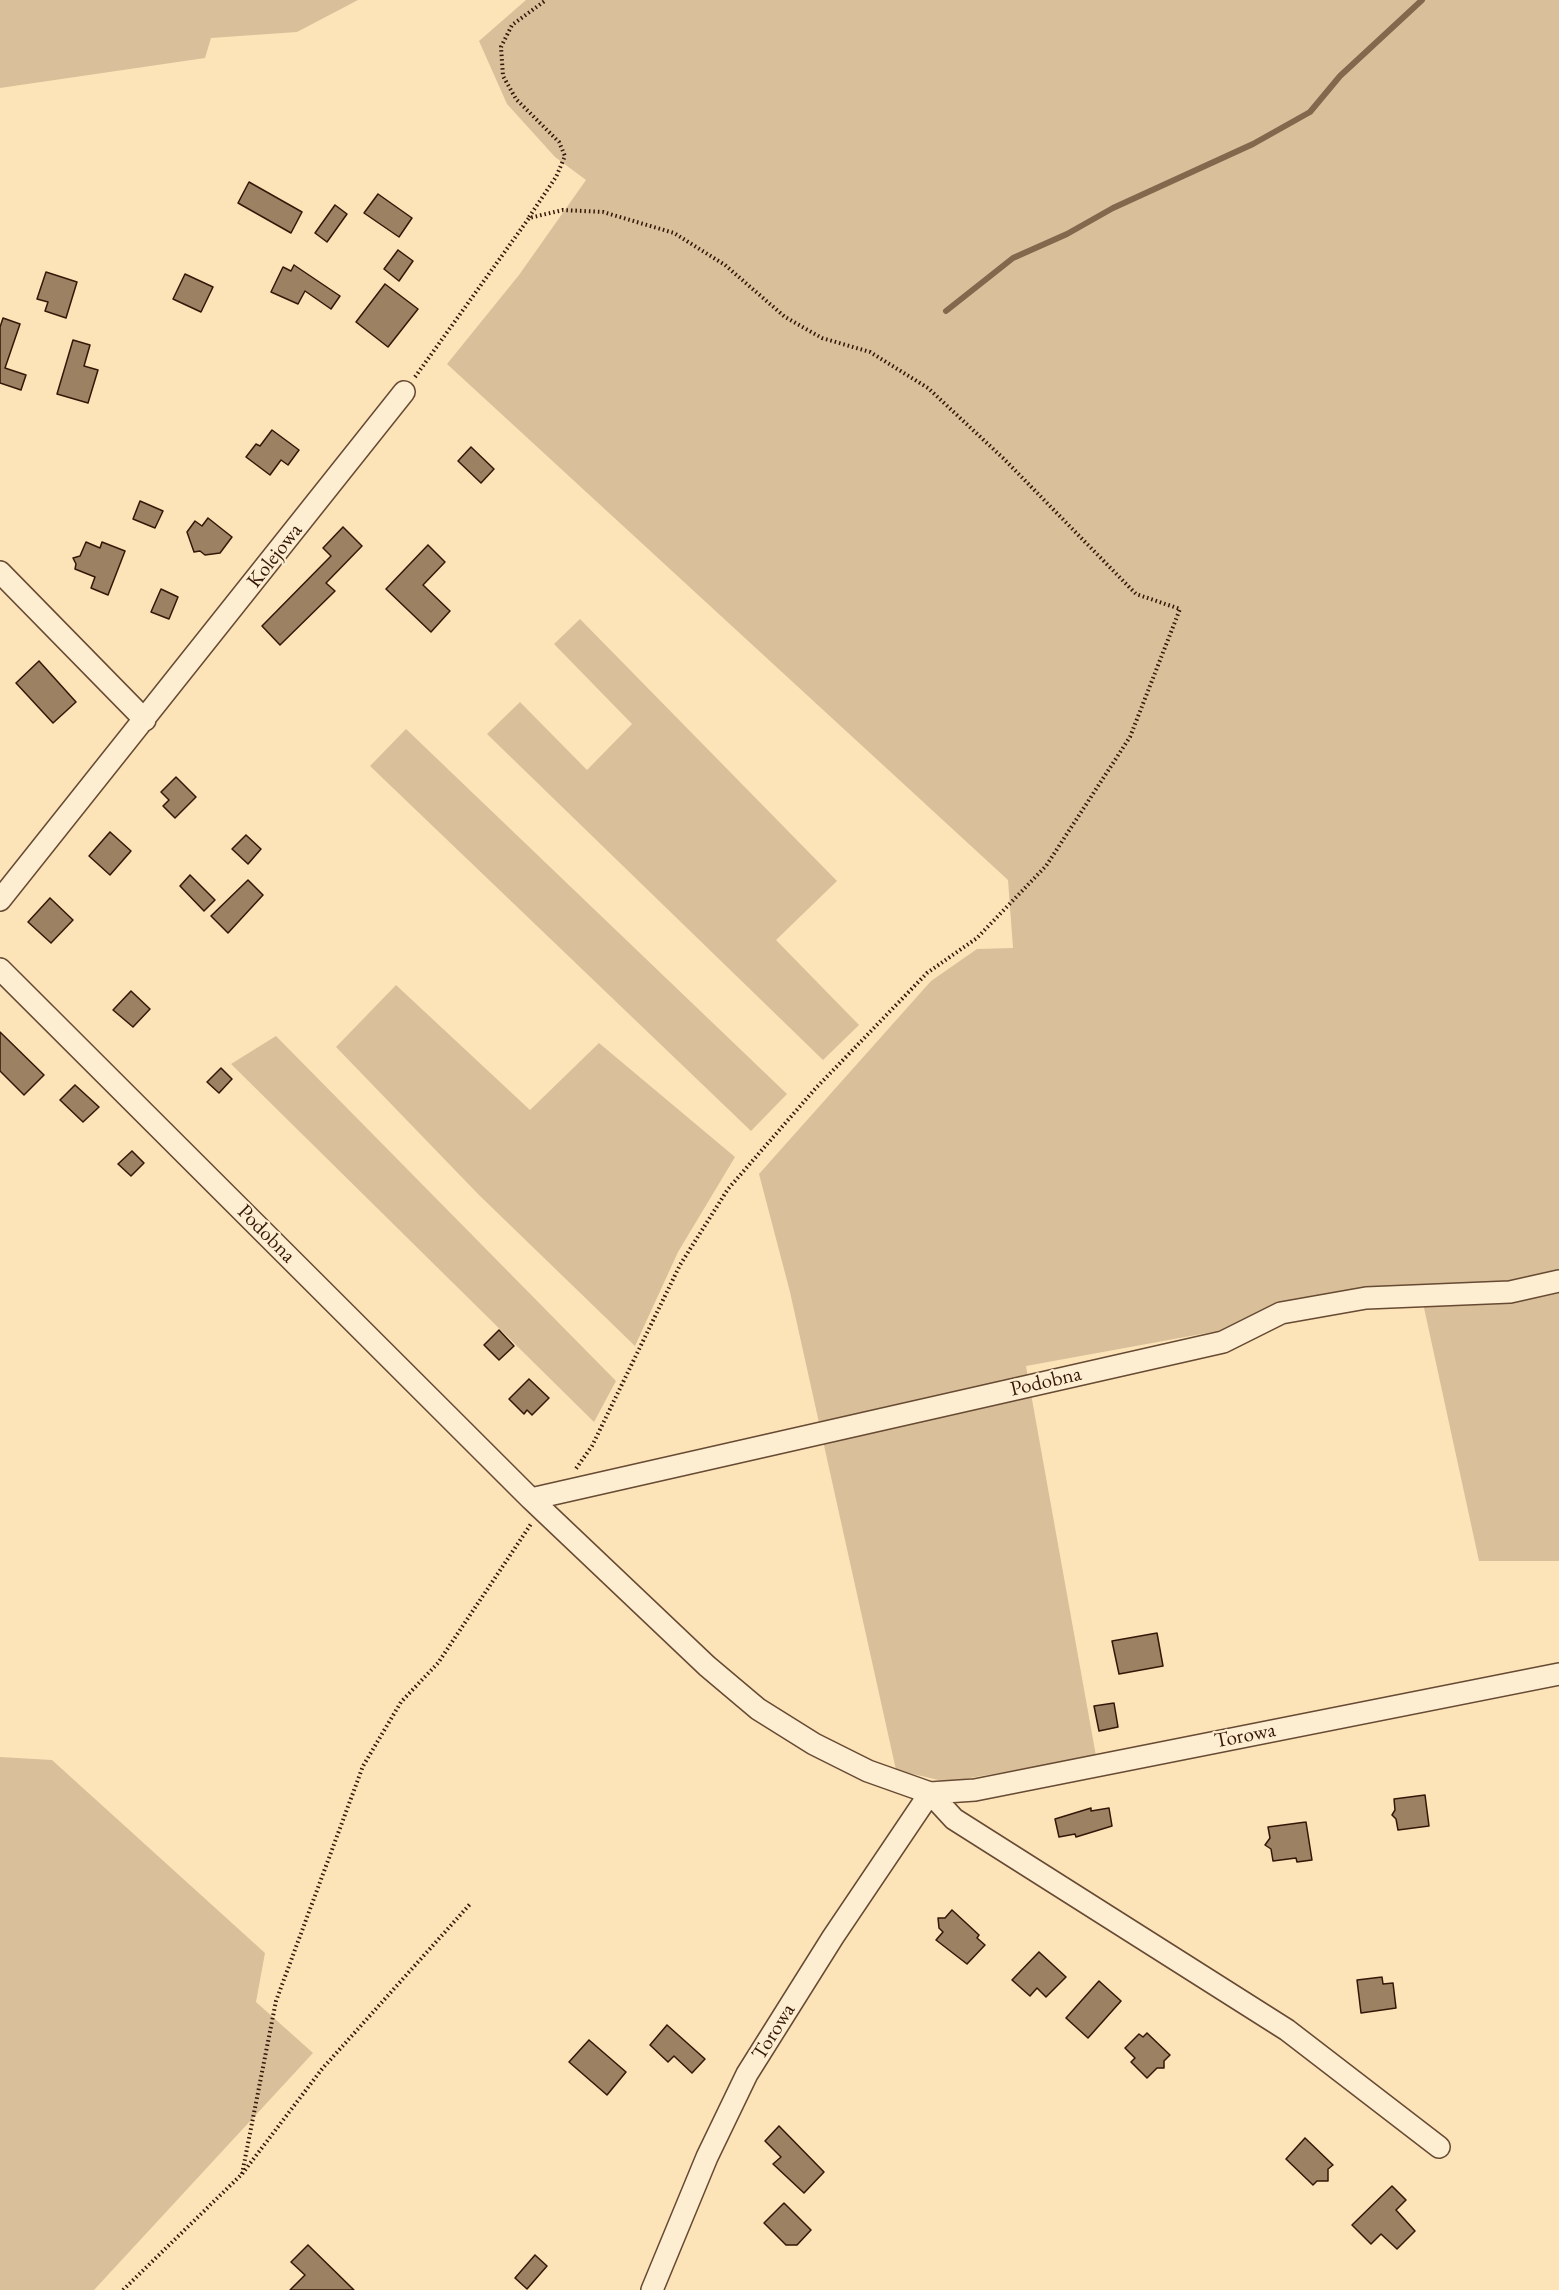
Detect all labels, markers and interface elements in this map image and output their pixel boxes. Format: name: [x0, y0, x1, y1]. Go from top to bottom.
street label: Kolejowa: [242, 519, 308, 593]
street label: Podobna: [232, 1200, 300, 1268]
street label: Podobna: [1008, 1362, 1084, 1402]
street label: Torowa: [1212, 1718, 1278, 1754]
street label: Torowa: [747, 1999, 801, 2065]

